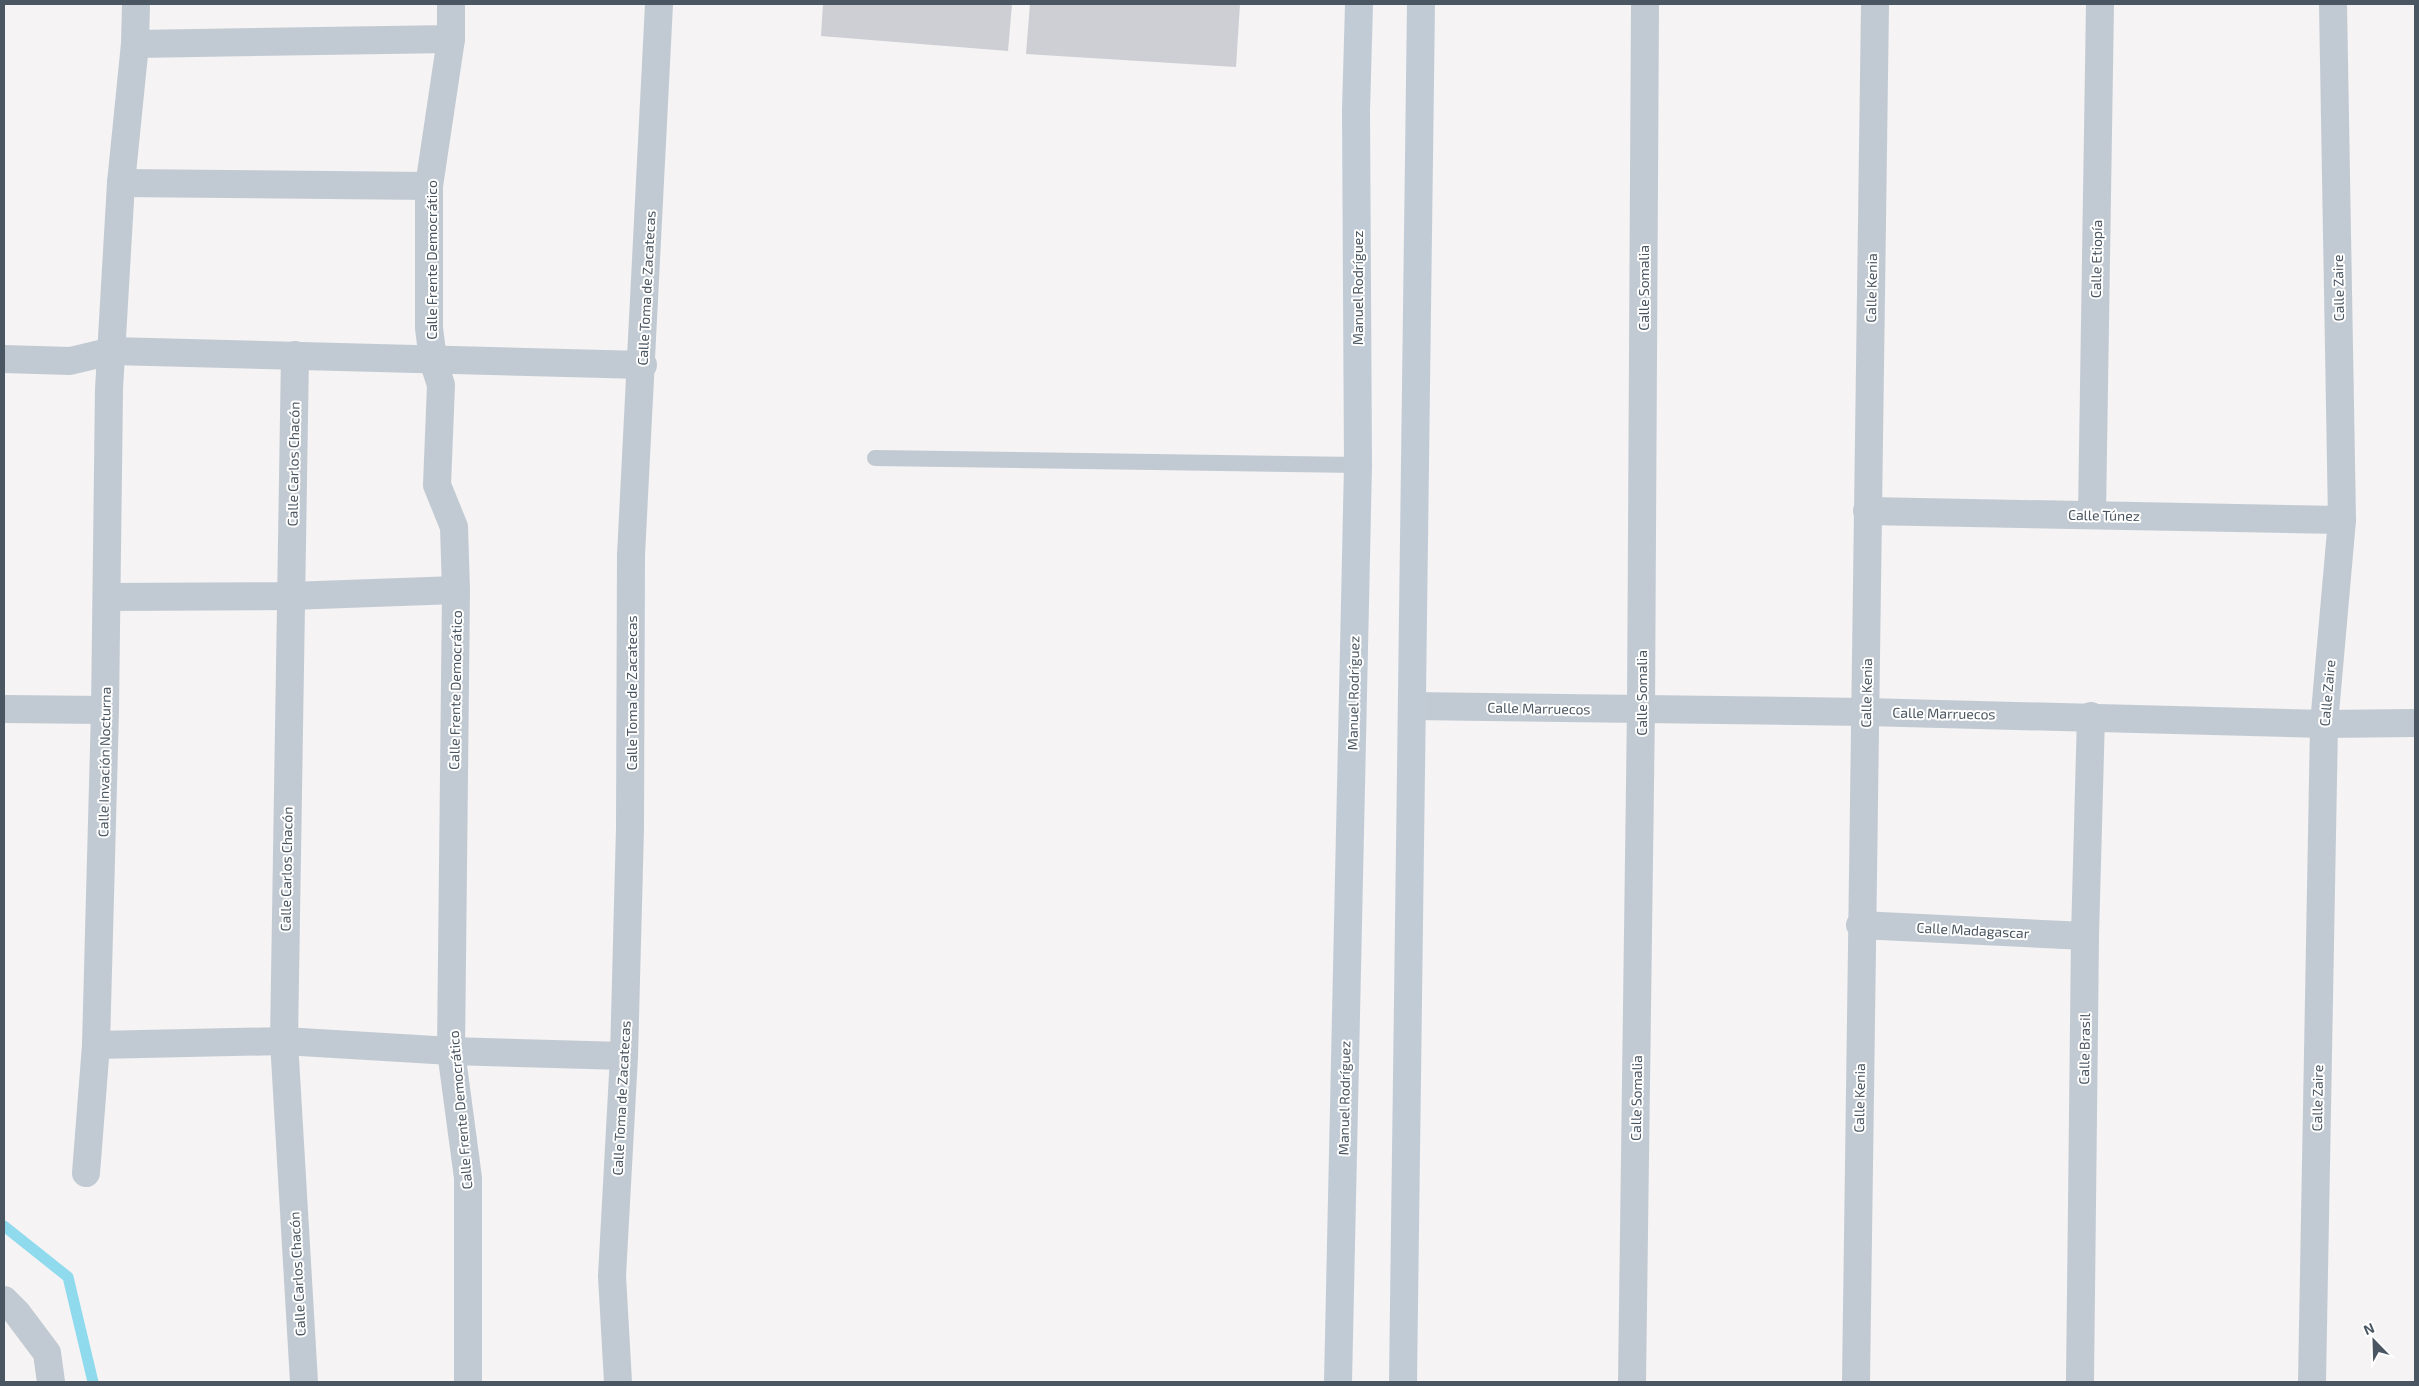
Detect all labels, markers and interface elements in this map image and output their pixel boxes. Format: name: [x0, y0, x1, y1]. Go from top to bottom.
street label: Calle Frente Democrático: [423, 180, 440, 340]
street label: Calle Toma de Zacatecas: [633, 210, 659, 366]
street label: Calle Etiopía: [2087, 220, 2105, 298]
street label: Manuel Rodríguez: [1349, 231, 1366, 345]
street label: Calle Somalia: [1635, 245, 1652, 331]
street label: Calle Kenia: [1862, 253, 1880, 323]
street label: Calle Zaire: [2329, 255, 2347, 321]
street label: Calle Carlos Chacón: [283, 401, 303, 527]
street label: Calle Túnez: [2068, 506, 2140, 524]
street label: Calle Frente Democrático: [445, 610, 465, 770]
street label: Calle Toma de Zacatecas: [623, 615, 640, 771]
street label: Manuel Rodríguez: [1344, 636, 1362, 750]
street label: Calle Somalia: [1633, 650, 1650, 736]
street label: Calle Kenia: [1857, 658, 1875, 728]
street label: Calle Zaire: [2316, 659, 2338, 727]
street label: Calle Invación Nocturna: [94, 687, 114, 837]
street label: Calle Marruecos: [1487, 699, 1591, 717]
street label: Calle Marruecos: [1892, 704, 1996, 722]
street label: Calle Carlos Chacón: [276, 806, 296, 932]
street label: Calle Madagascar: [1916, 919, 2030, 941]
street label: Calle Brasil: [2075, 1012, 2093, 1085]
street label: Calle Toma de Zacatecas: [608, 1020, 634, 1176]
street label: Calle Frente Democrático: [445, 1030, 475, 1190]
street label: Manuel Rodríguez: [1335, 1041, 1353, 1155]
street label: Calle Somalia: [1627, 1055, 1645, 1141]
street label: Calle Kenia: [1850, 1063, 1868, 1133]
street label: Calle Zaire: [2308, 1065, 2326, 1131]
street label: Calle Carlos Chacón: [285, 1211, 309, 1337]
north arrow: [2349, 1316, 2399, 1366]
text: N: [2361, 1319, 2377, 1338]

